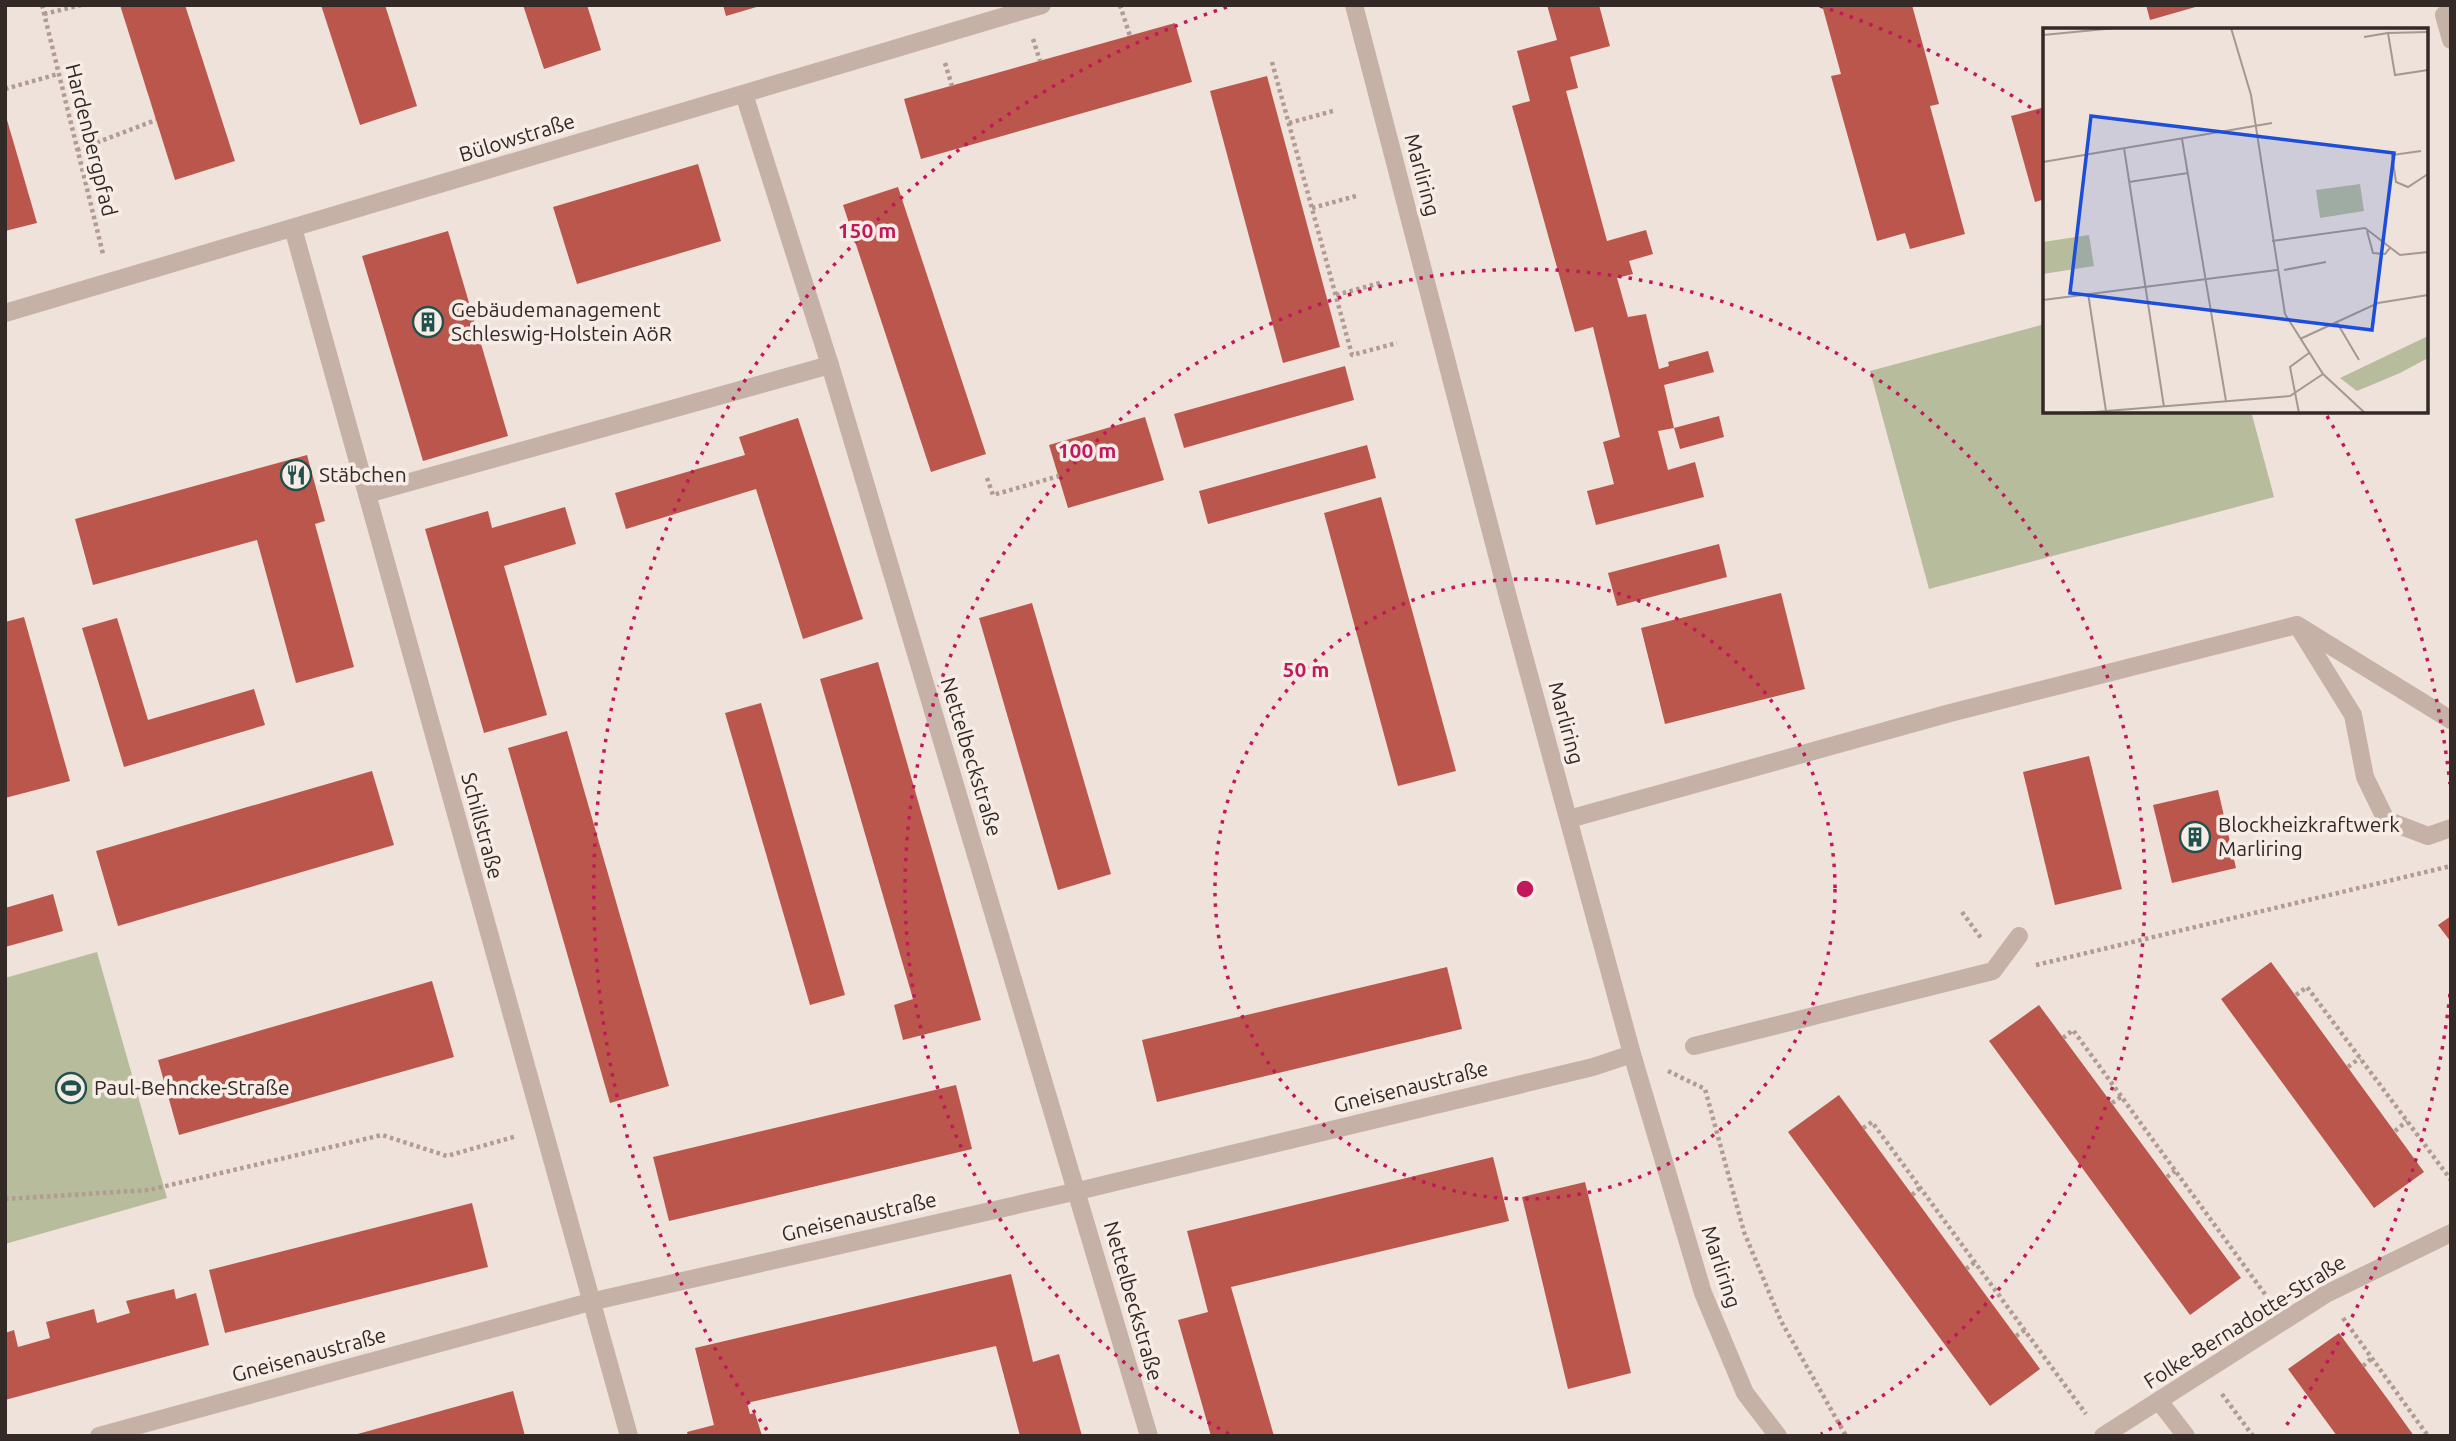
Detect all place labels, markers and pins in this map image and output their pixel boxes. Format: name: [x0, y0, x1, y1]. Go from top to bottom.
place label: Gebäudemanagement Schleswig-Holstein AöR: [451, 297, 672, 345]
building icon: Gebäudemanagement Schleswig-Holstein AöR: [411, 305, 445, 339]
restaurant icon: Stäbchen: [279, 458, 313, 492]
place label: Stäbchen: [319, 462, 407, 486]
place label: Blockheizkraftwerk Marliring: [2218, 812, 2400, 860]
building icon: Blockheizkraftwerk Marliring: [2178, 820, 2212, 854]
centre of rings: [1513, 877, 1537, 901]
sports icon: Paul-Behncke-Straße: [54, 1071, 88, 1105]
place label: Paul-Behncke-Straße: [94, 1075, 290, 1099]

